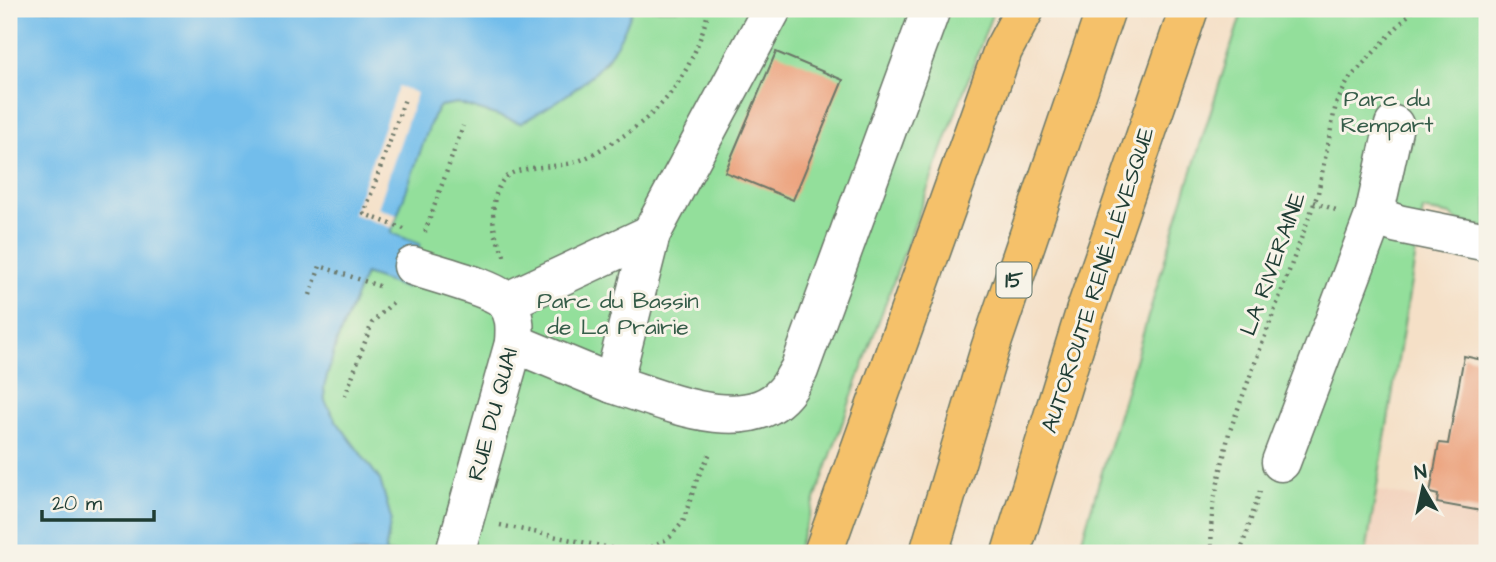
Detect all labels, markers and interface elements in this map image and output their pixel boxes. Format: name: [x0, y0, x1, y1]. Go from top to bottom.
park label: Parc du Rempart: [1340, 83, 1434, 141]
street label: AUTOROUTE RENÉ-LÉVESQUE: [1033, 123, 1163, 437]
street label: LA RIVERAINE: [1232, 187, 1314, 340]
road number: 15: [996, 262, 1032, 298]
park label: Parc du Bassin de La Prairie: [537, 285, 699, 343]
street label: RUE DU QUAI: [460, 344, 526, 484]
north arrow: [1388, 454, 1458, 524]
text: N: [1413, 458, 1429, 487]
scale bar: [42, 478, 154, 522]
text: 20 m: [52, 489, 103, 518]

